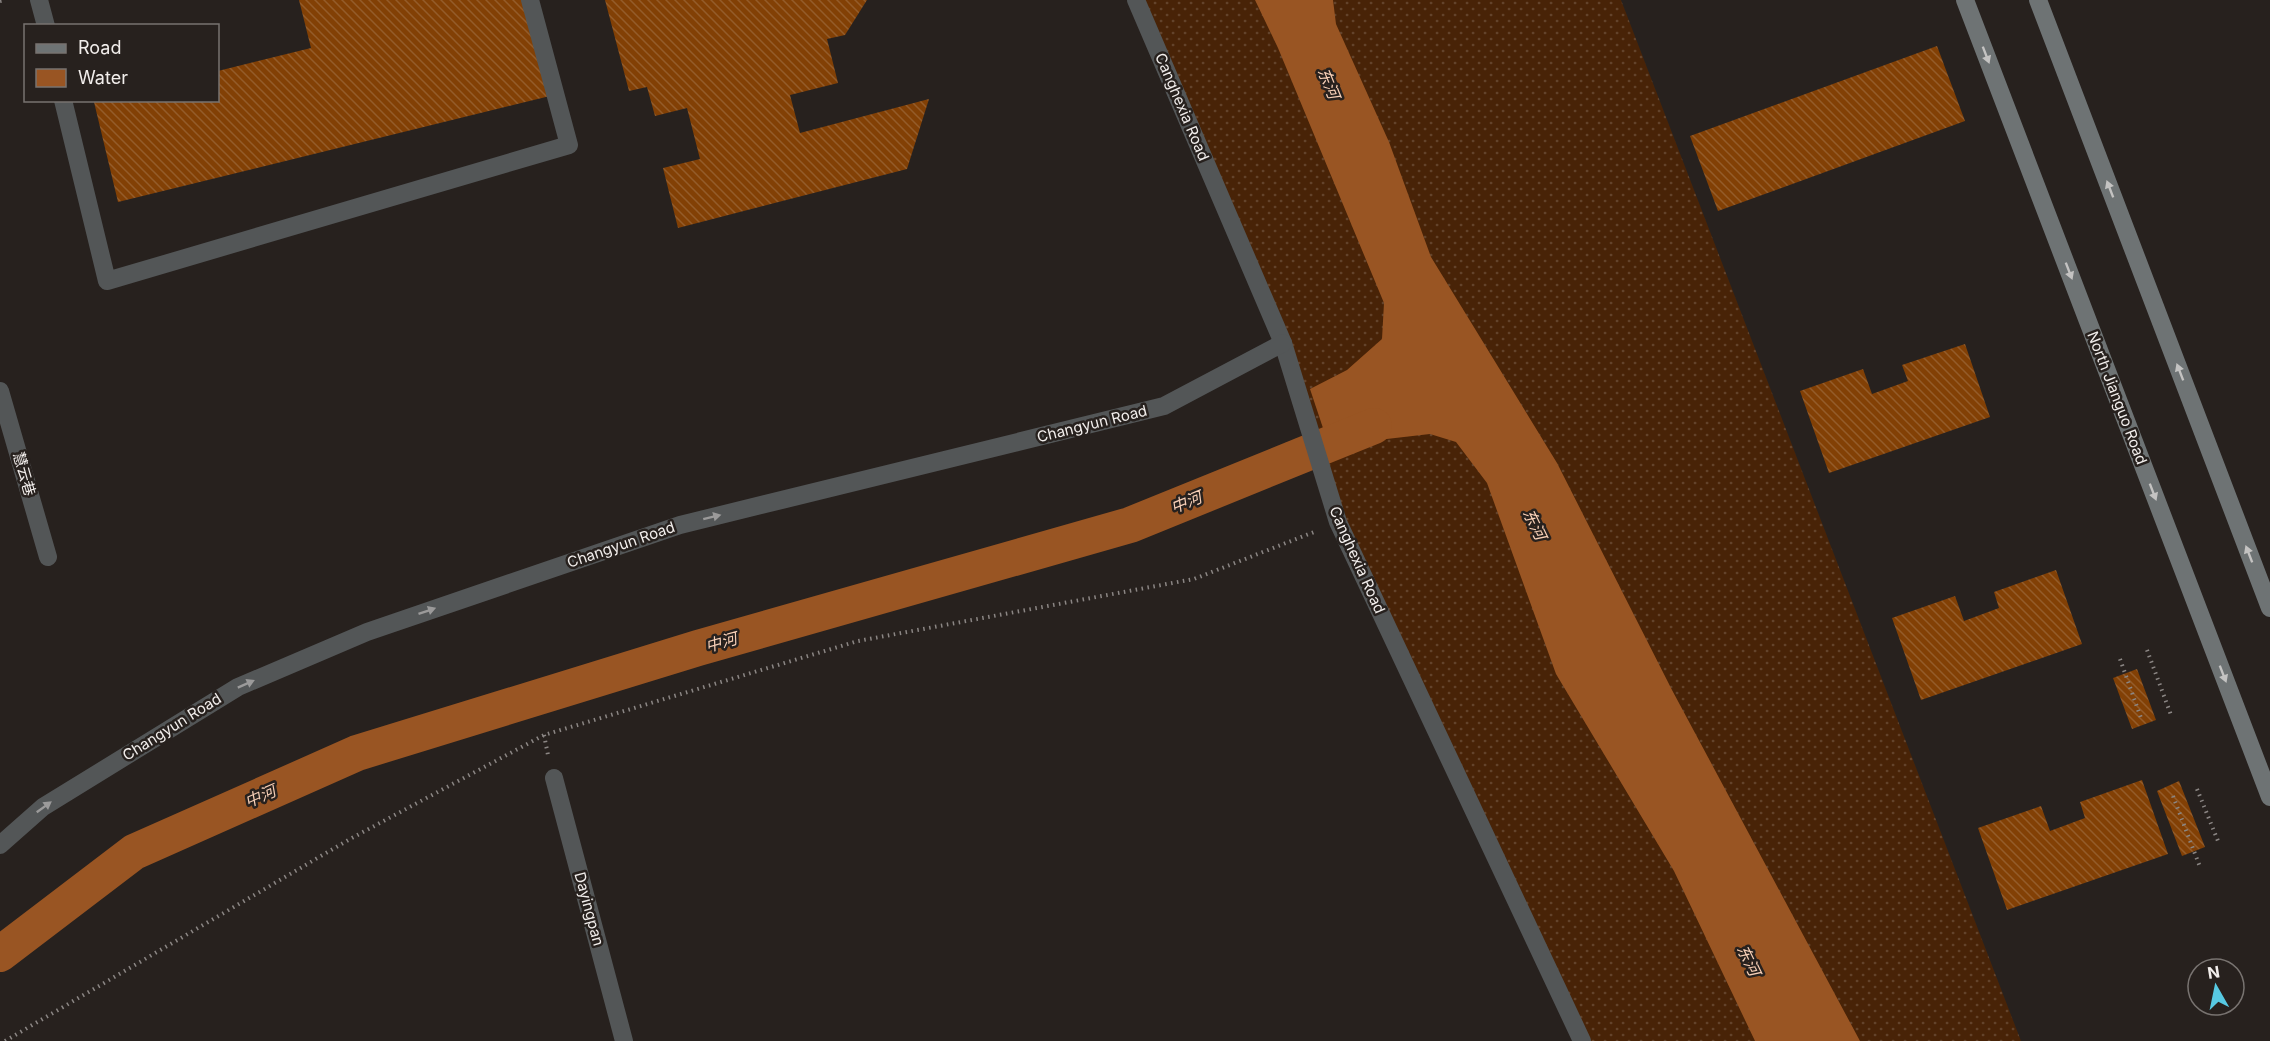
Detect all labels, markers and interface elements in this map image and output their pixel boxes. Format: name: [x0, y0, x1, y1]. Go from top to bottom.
legend: [24, 24, 219, 102]
text: Road: [78, 37, 121, 58]
one-way arrow: [1981, 46, 1991, 64]
street label: Canghexia Road: [1151, 50, 1214, 164]
water label: 东河: [1314, 64, 1345, 104]
text: Water: [78, 67, 128, 88]
one-way arrow: [2105, 180, 2115, 198]
one-way arrow: [2064, 262, 2074, 280]
street label: North Jianguo Road: [2083, 329, 2152, 467]
one-way arrow: [2174, 362, 2184, 380]
street label: Changyun Road: [1035, 401, 1149, 446]
street label: 慧云巷: [9, 450, 40, 498]
one-way arrow: [2149, 483, 2159, 501]
water label: 中河: [1167, 486, 1207, 517]
street label: Canghexia Road: [1325, 503, 1390, 616]
water label: 东河: [1519, 505, 1552, 545]
one-way arrow: [703, 511, 721, 521]
street label: Changyun Road: [564, 517, 677, 572]
one-way arrow: [2244, 545, 2253, 563]
one-way arrow: [418, 606, 436, 616]
water label: 中河: [703, 627, 742, 656]
one-way arrow: [2219, 665, 2228, 683]
one-way arrow: [238, 679, 255, 688]
street label: Changyun Road: [119, 689, 225, 765]
water label: 中河: [241, 779, 281, 812]
one-way arrow: [36, 801, 52, 813]
street label: Dayingpan: [570, 870, 608, 948]
water label: 东河: [1733, 941, 1766, 981]
north arrow: [2186, 957, 2246, 1017]
text: N: [2206, 961, 2221, 983]

